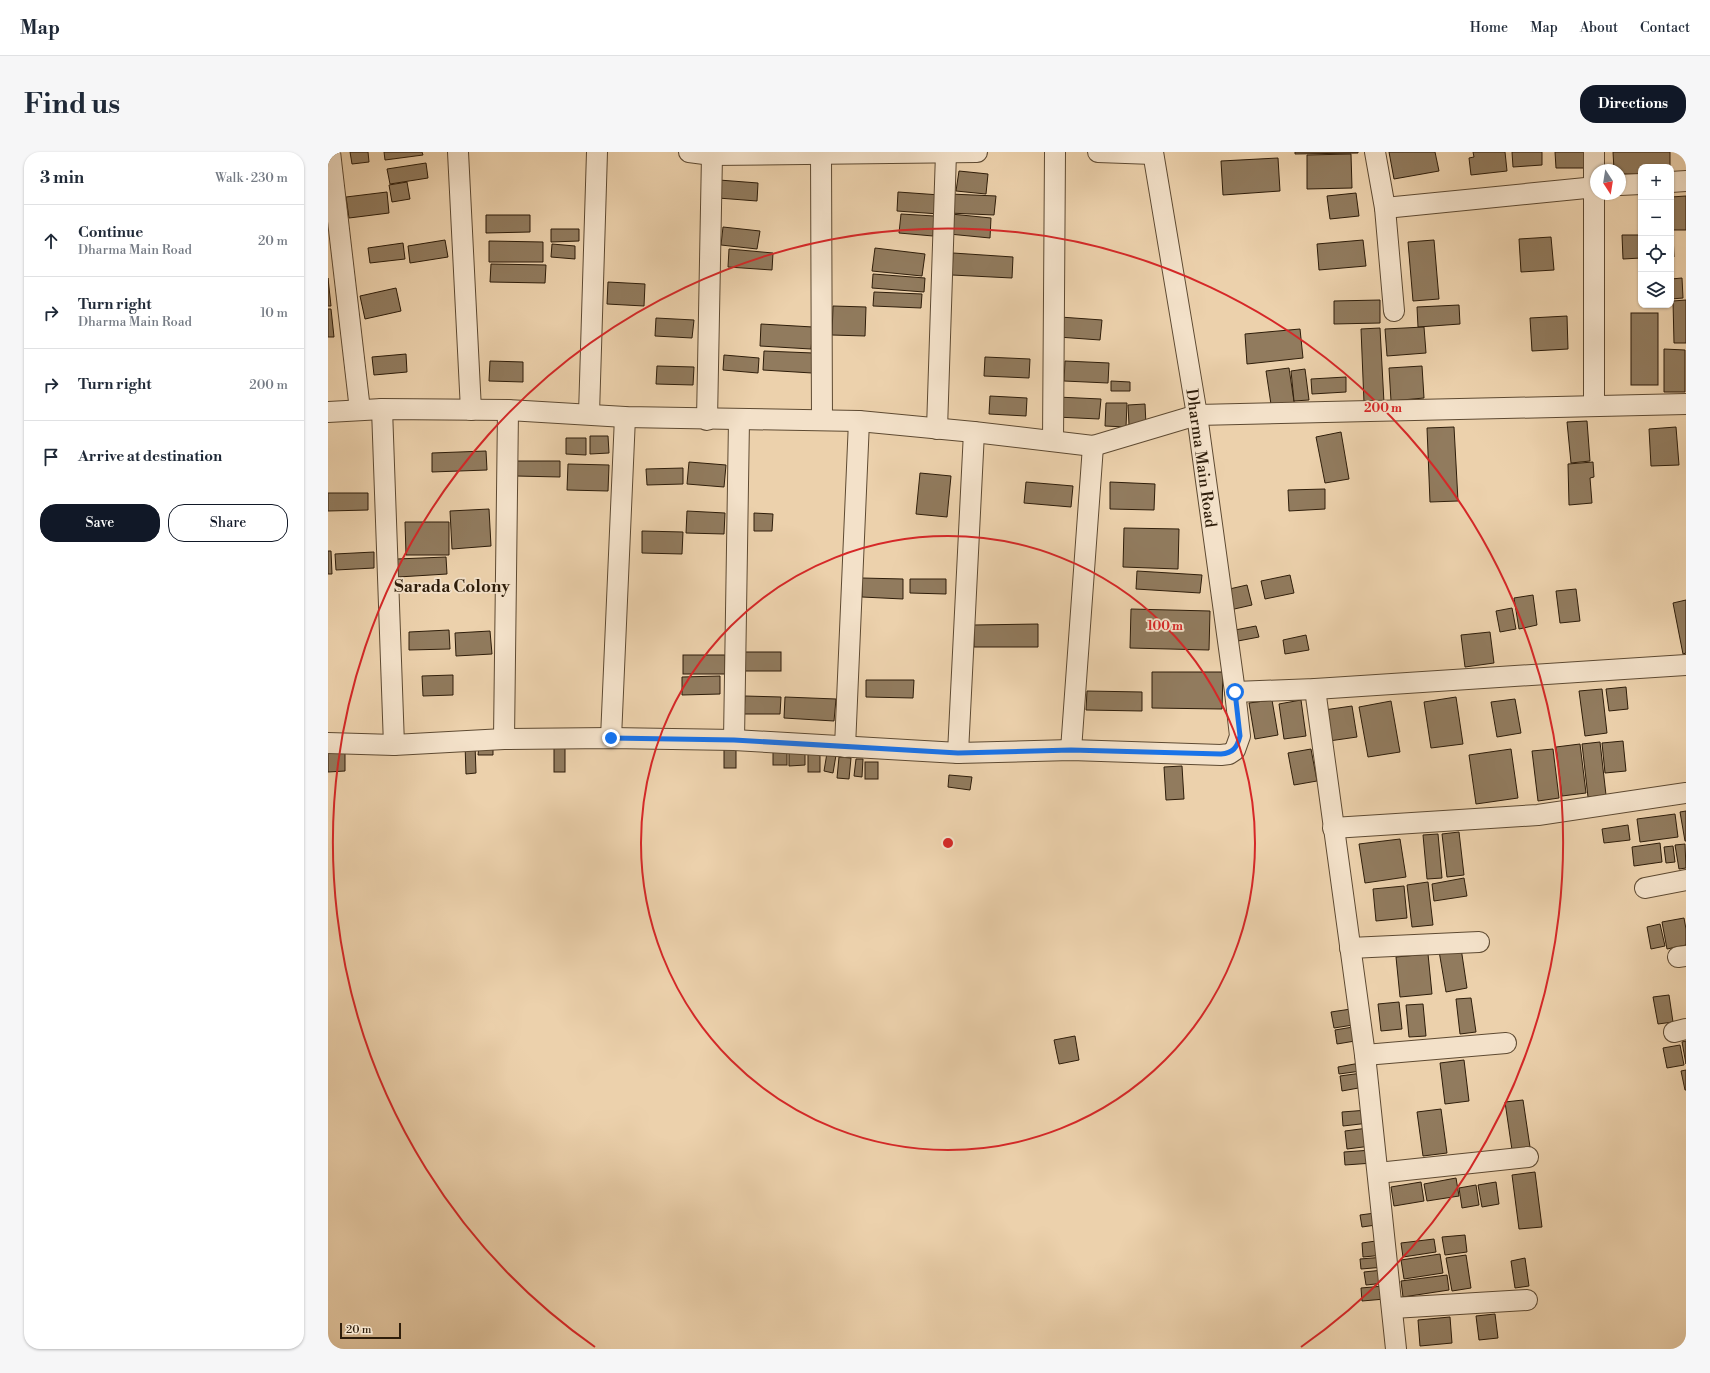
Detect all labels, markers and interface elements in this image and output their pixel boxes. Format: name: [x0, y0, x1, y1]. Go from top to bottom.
text: Map: [20, 16, 60, 40]
text: Home: [1470, 19, 1508, 37]
text: Map: [1530, 19, 1558, 37]
text: About: [1580, 19, 1618, 37]
text: Contact: [1640, 19, 1690, 37]
button: Directions: [1580, 85, 1686, 123]
text: Find us: [24, 87, 120, 122]
north arrow: [1590, 164, 1626, 200]
map controls: [1638, 164, 1674, 308]
button: +: [1638, 164, 1674, 200]
text: 3 min: [40, 167, 84, 189]
text: Walk · 230 m: [215, 170, 288, 186]
button: −: [1638, 200, 1674, 236]
text: Continue: [78, 223, 143, 242]
icon: ahead: [40, 230, 62, 252]
text: 20 m: [258, 233, 288, 249]
button: locate: [1638, 236, 1674, 272]
text: Dharma Main Road: [78, 242, 192, 258]
button: layers: [1638, 272, 1674, 308]
text: Turn right: [78, 295, 152, 314]
icon: right: [40, 302, 62, 324]
text: 10 m: [260, 305, 288, 321]
text: Dharma Main Road: [78, 314, 192, 330]
icon: right: [40, 374, 62, 396]
text: Turn right: [78, 375, 152, 394]
text: 200 m: [249, 377, 288, 393]
street label: Dharma Main Road: [1181, 387, 1221, 529]
text: 200 m: [1364, 401, 1402, 416]
icon: arrive: [40, 446, 62, 468]
text: Arrive at destination: [78, 447, 222, 466]
button: Save: [40, 504, 160, 542]
button: Share: [168, 504, 288, 542]
district label: Sarada Colony: [394, 576, 510, 598]
text: 100 m: [1147, 619, 1183, 634]
route start: [1226, 683, 1244, 701]
route end: [602, 729, 620, 747]
centre of rings: [941, 836, 955, 850]
scale bar: [340, 1321, 401, 1340]
text: 20 m: [346, 1323, 371, 1337]

